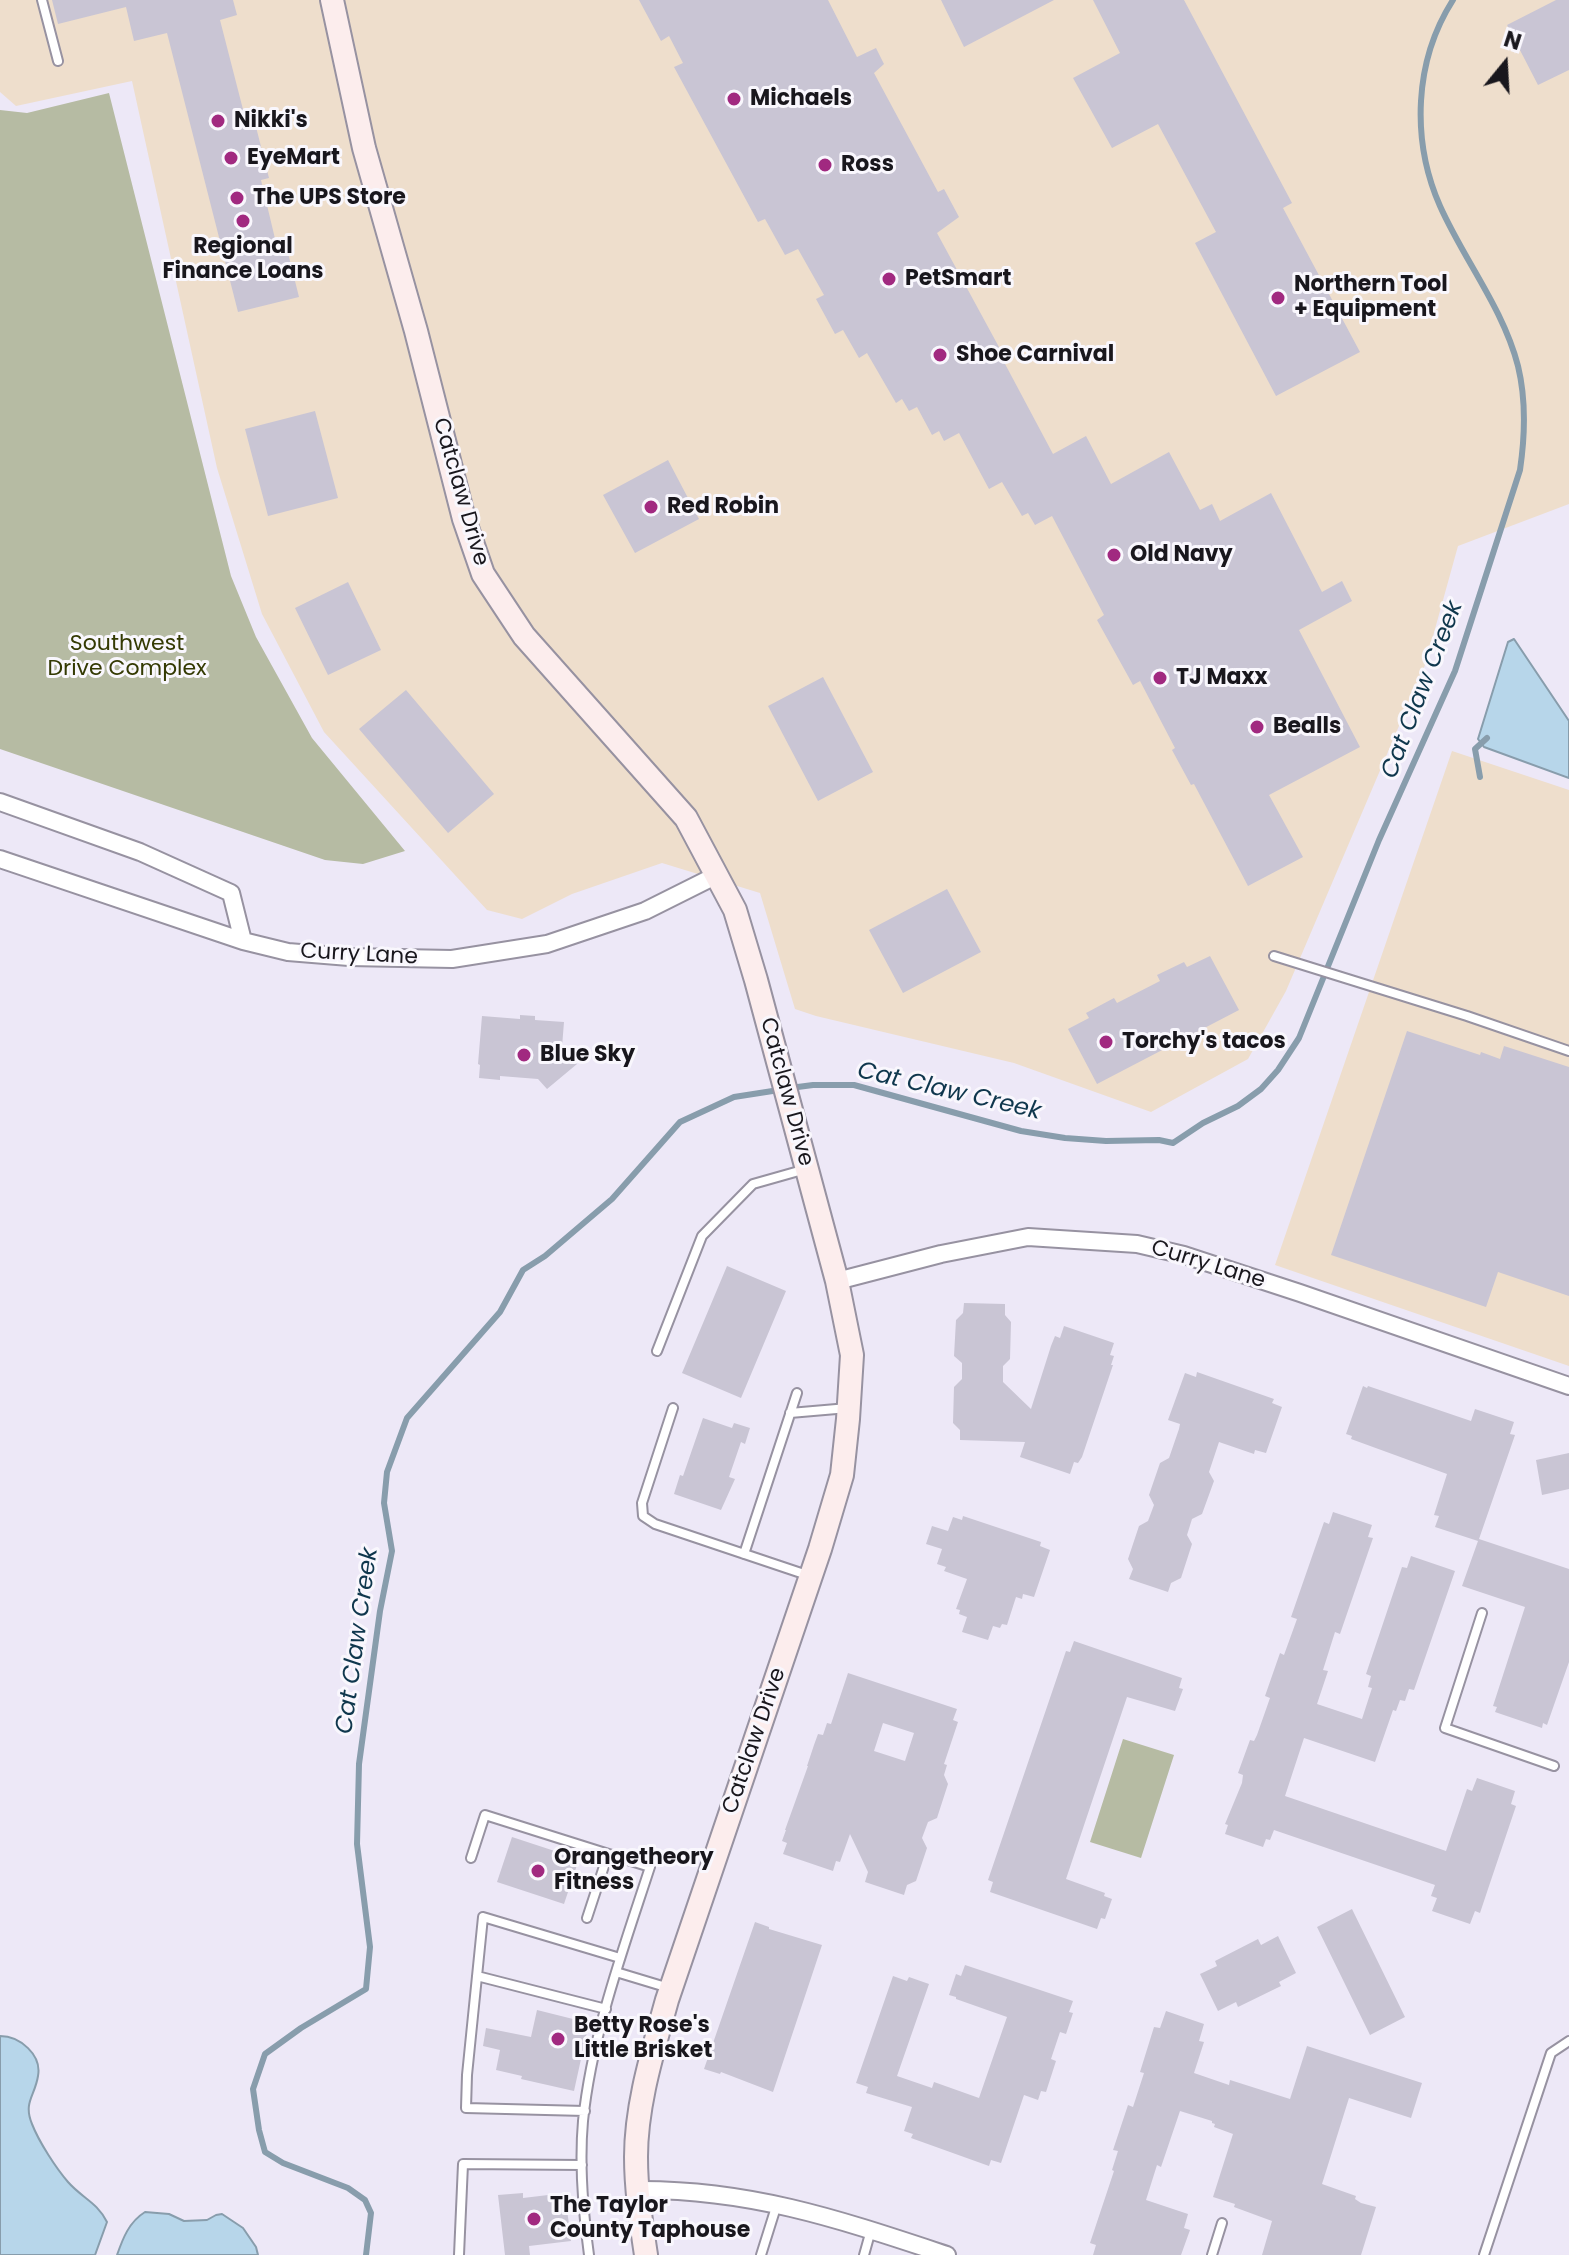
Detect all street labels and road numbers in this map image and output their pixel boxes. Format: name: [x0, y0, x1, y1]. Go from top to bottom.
street label: Catclaw Drive: [426, 415, 494, 569]
street label: Curry Lane: [299, 939, 419, 971]
street label: Catclaw Drive: [754, 1015, 818, 1169]
street label: Curry Lane: [1148, 1235, 1268, 1295]
street label: Catclaw Drive: [718, 1665, 792, 1817]

